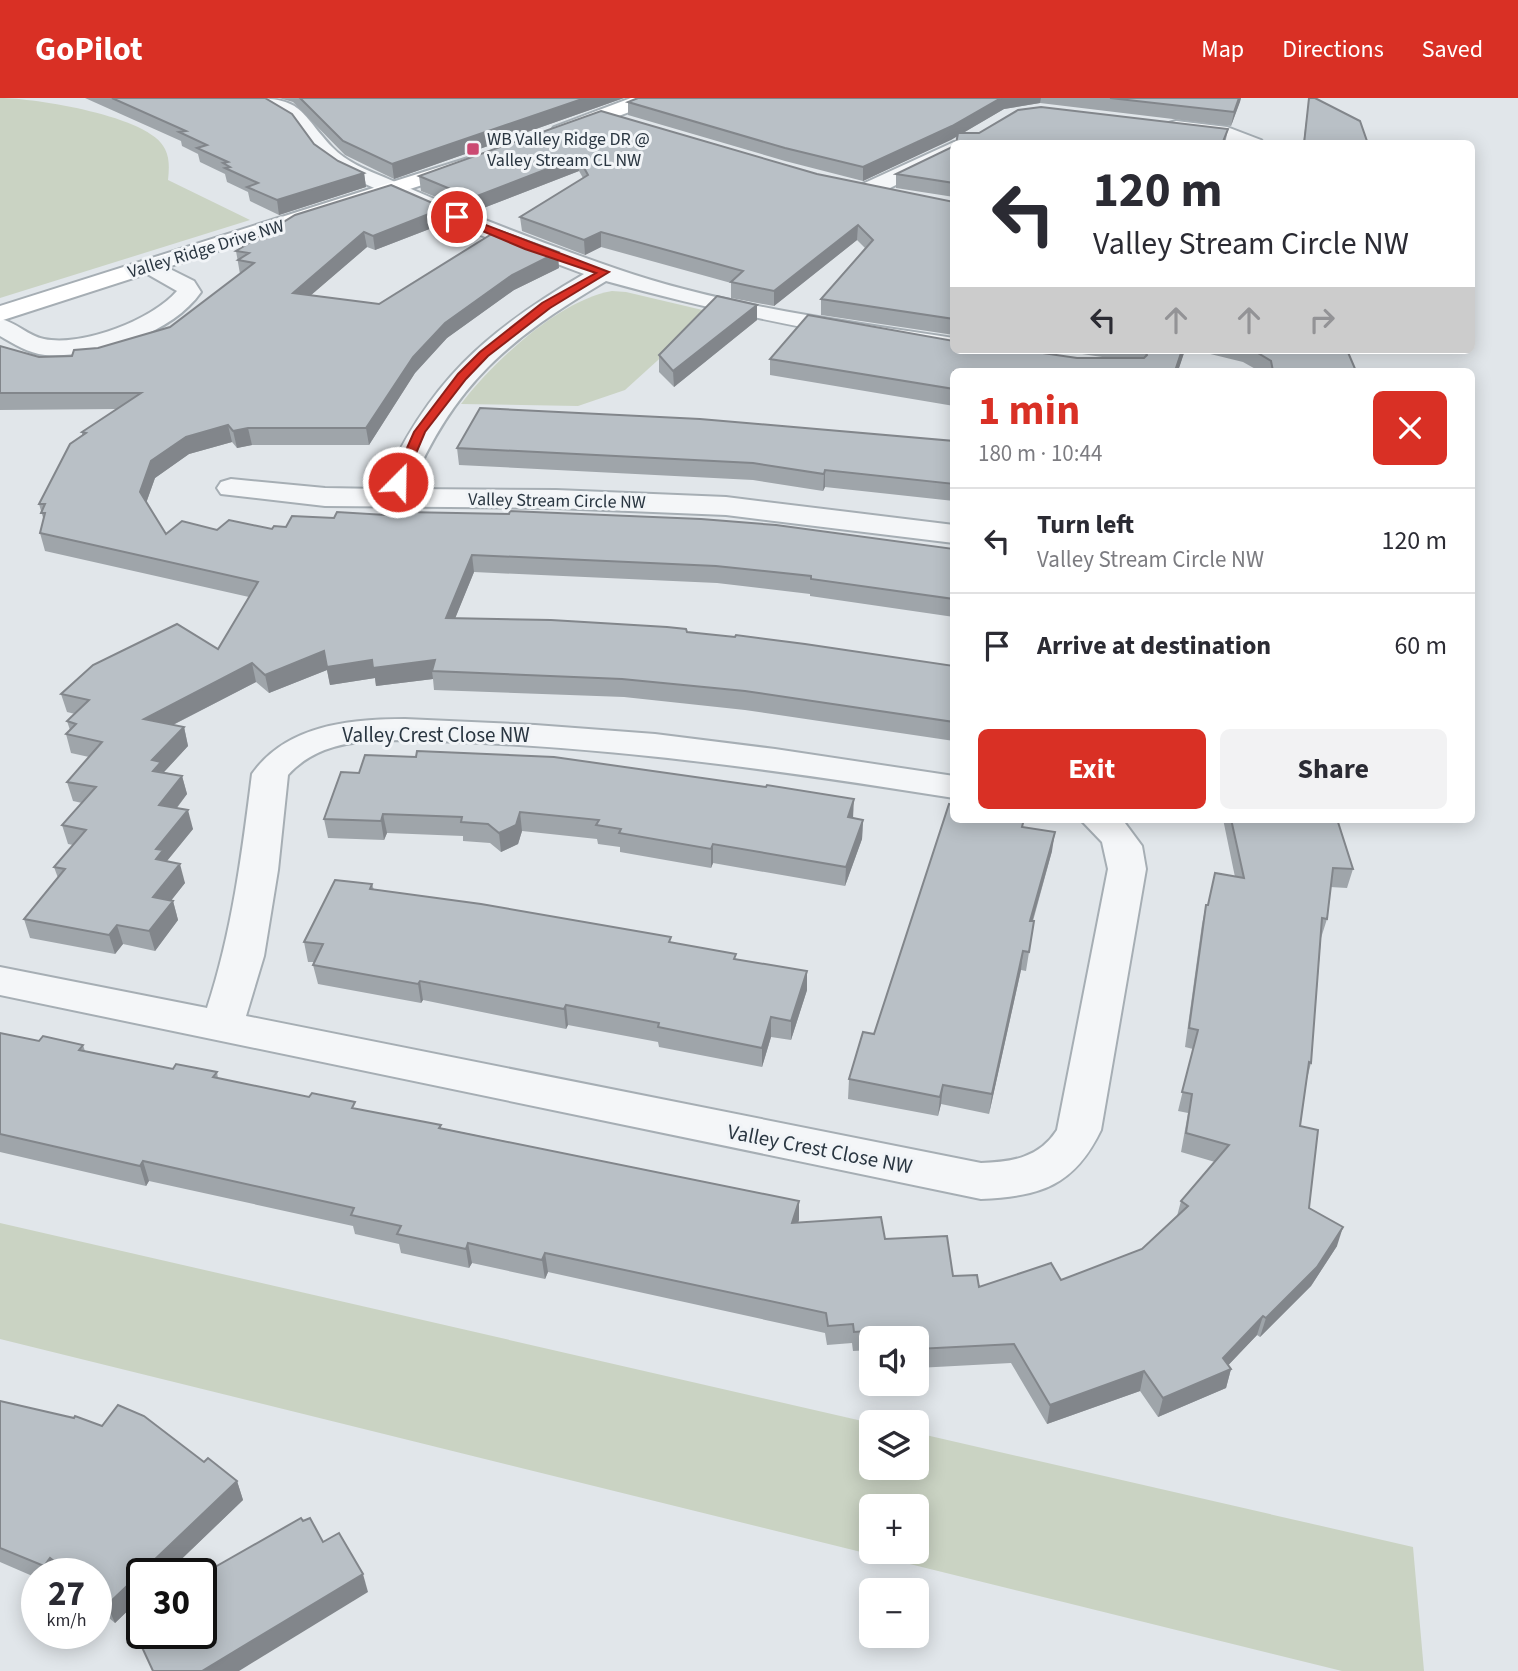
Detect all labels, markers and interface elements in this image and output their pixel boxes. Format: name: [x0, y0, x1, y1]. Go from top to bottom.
text: GoPilot: [35, 26, 143, 73]
text: Map: [1201, 32, 1244, 67]
text: Directions: [1282, 32, 1384, 67]
text: Saved: [1422, 32, 1483, 67]
place label: WB Valley Ridge DR @ Valley Stream CL NW: [487, 127, 650, 173]
marker: WB Valley Ridge DR @ Valley Stream CL NW: [465, 141, 481, 157]
text: 120 m: [1093, 156, 1222, 226]
icon: left: [978, 168, 1069, 259]
pin: [427, 187, 487, 247]
icon: arrive: [438, 198, 476, 236]
street label: Valley Ridge Drive NW: [125, 213, 287, 285]
text: Valley Stream Circle NW: [1093, 221, 1409, 267]
icon: left: [1084, 301, 1122, 339]
icon: ahead: [1157, 301, 1195, 339]
icon: ahead: [1230, 301, 1268, 339]
icon: right: [1303, 301, 1341, 339]
text: 1 min: [978, 381, 1080, 441]
button: close: [1373, 391, 1447, 465]
text: 180 m · 10:44: [978, 437, 1102, 470]
position arrow: [361, 445, 435, 519]
street label: Valley Stream Circle NW: [468, 487, 646, 515]
text: Turn left: [1037, 506, 1134, 543]
icon: left: [978, 522, 1016, 560]
text: 120 m: [1381, 522, 1447, 559]
text: Valley Stream Circle NW: [1037, 543, 1264, 576]
icon: arrive: [978, 627, 1016, 665]
text: Arrive at destination: [1037, 627, 1271, 664]
text: 60 m: [1394, 627, 1447, 664]
street label: Valley Crest Close NW: [342, 720, 530, 750]
button: Exit: [978, 729, 1206, 809]
button: Share: [1220, 729, 1447, 809]
street label: Valley Crest Close NW: [725, 1116, 915, 1182]
map controls: [859, 1326, 929, 1648]
button: sound: [859, 1326, 929, 1396]
button: layers: [859, 1410, 929, 1480]
button: +: [859, 1494, 929, 1564]
speed limit sign: 30: [126, 1558, 217, 1649]
text: 27: [48, 1569, 85, 1619]
button: −: [859, 1578, 929, 1648]
text: km/h: [47, 1608, 86, 1633]

